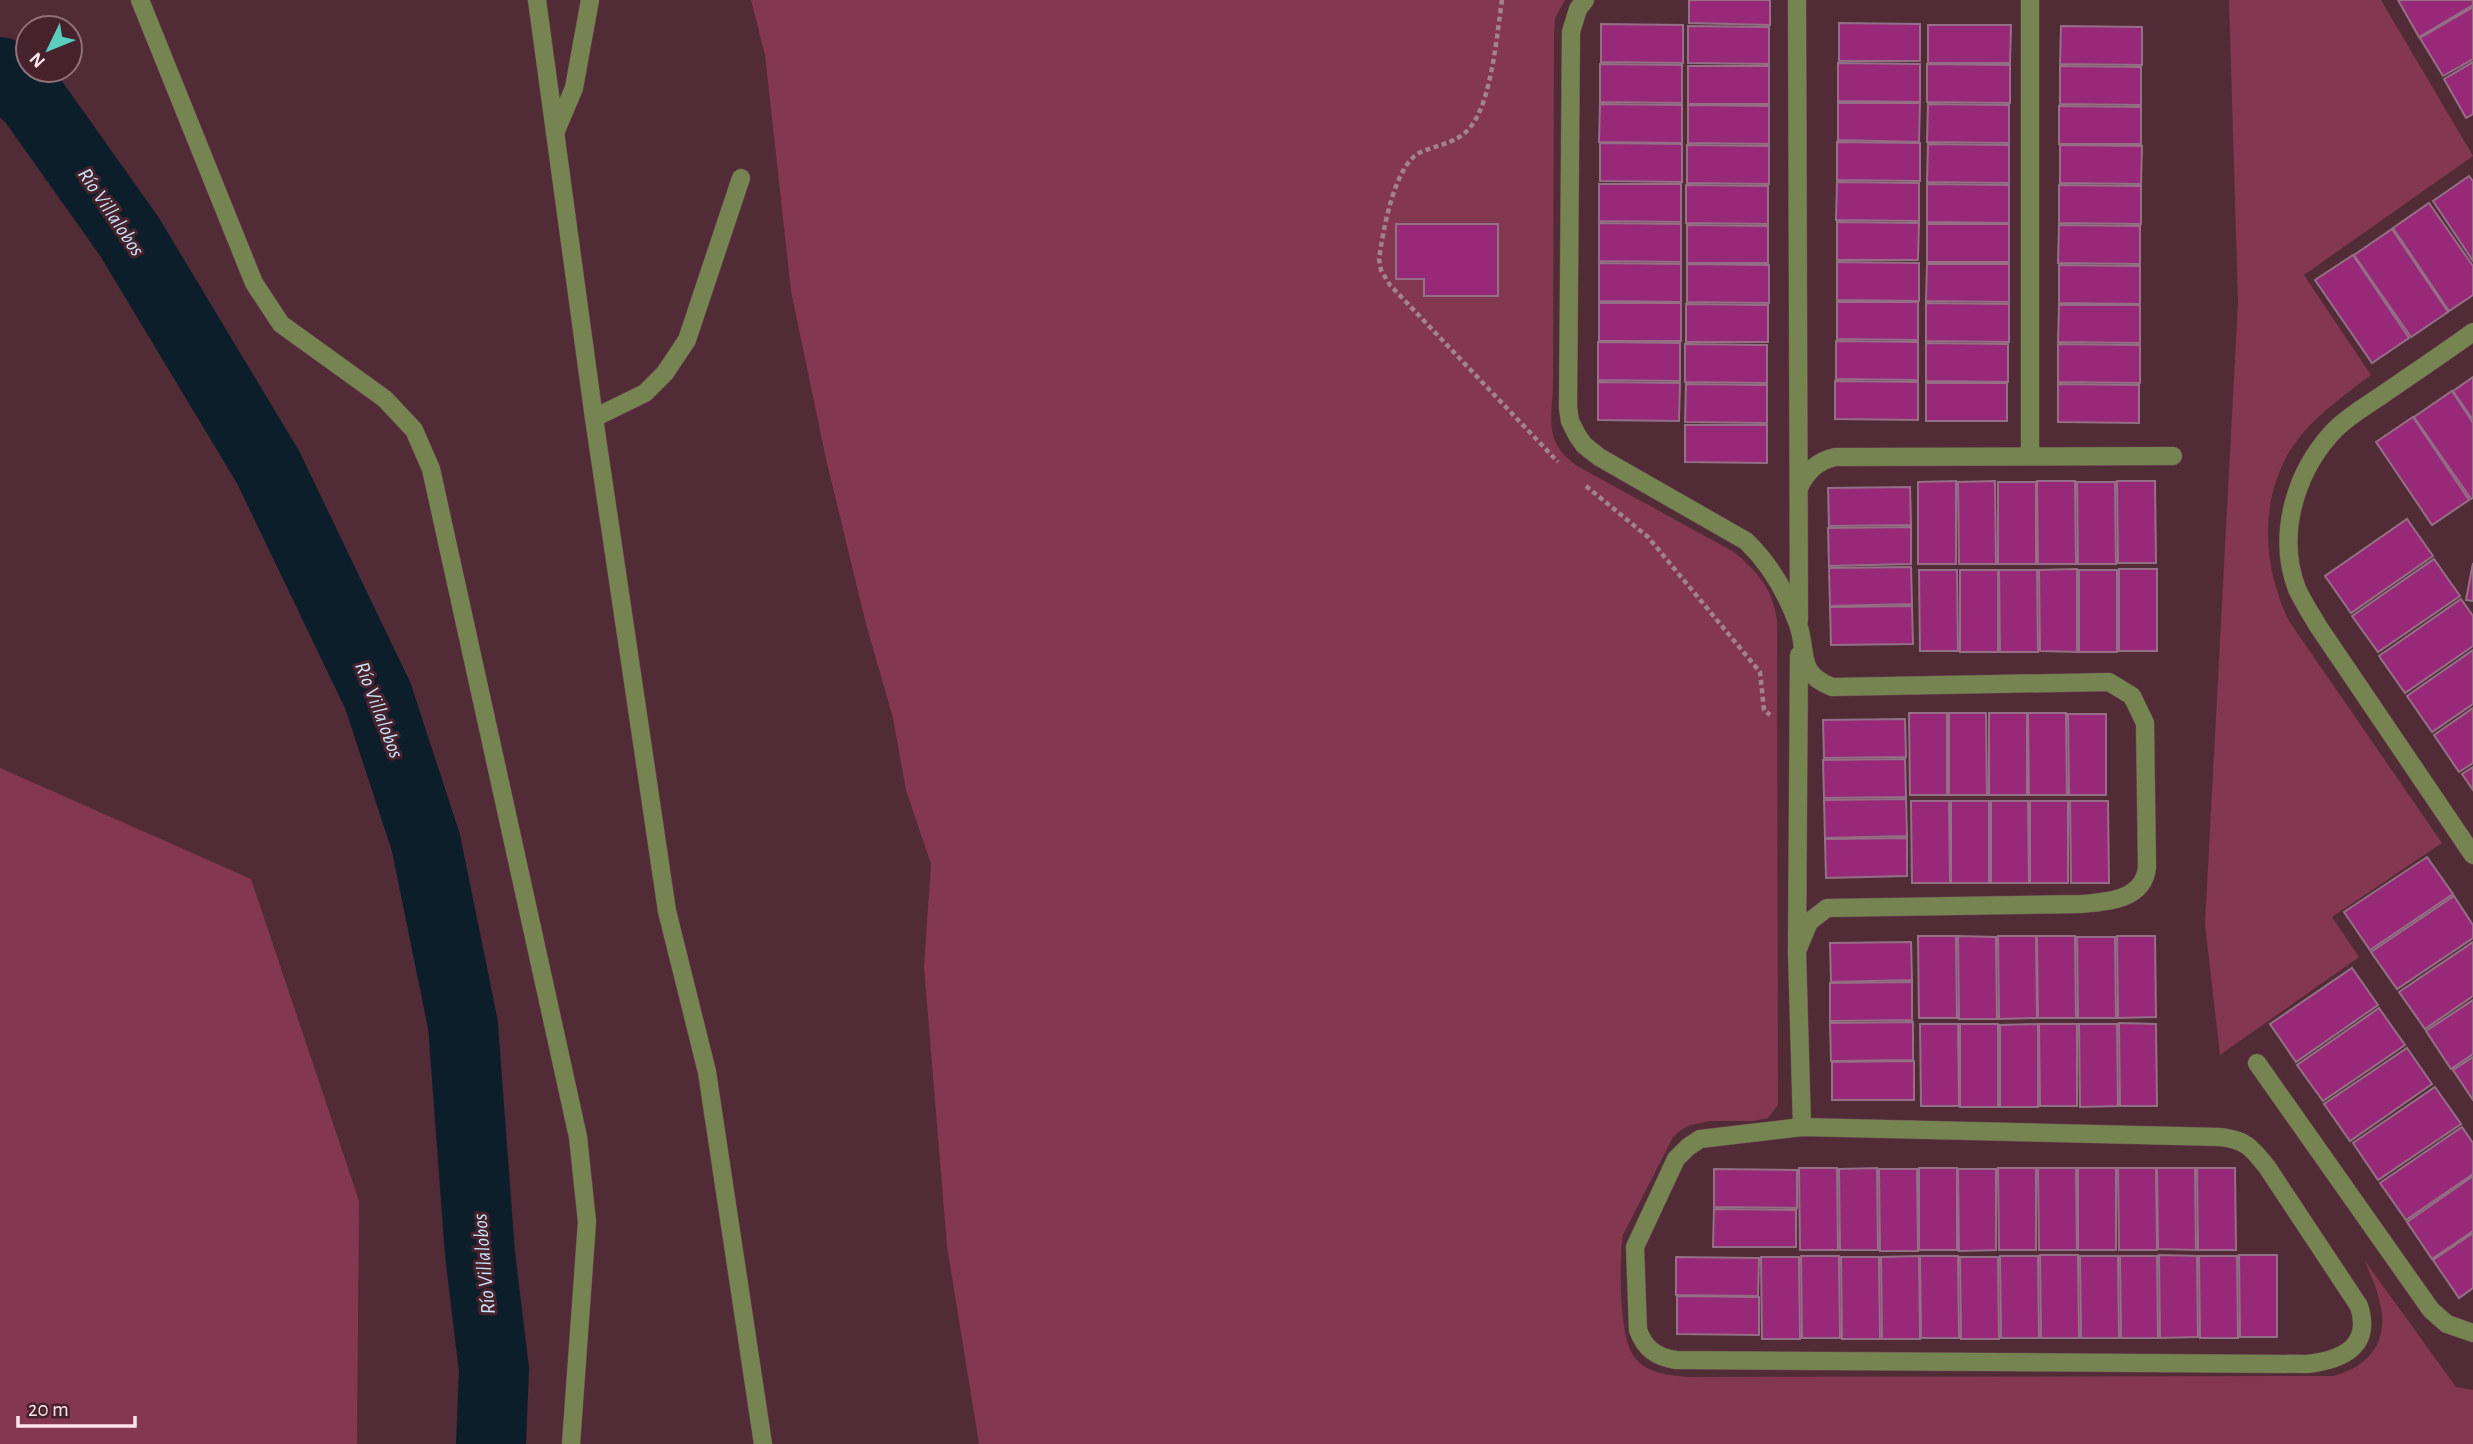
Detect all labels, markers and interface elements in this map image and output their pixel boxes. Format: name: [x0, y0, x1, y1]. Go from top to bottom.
north arrow: [14, 14, 84, 84]
text: N: [26, 48, 49, 71]
water label: Río Villalobos: [74, 164, 148, 260]
water label: Río Villalobos: [351, 659, 407, 761]
water label: Río Villalobos: [469, 1212, 499, 1315]
scale bar: [18, 1384, 135, 1428]
text: 20 m: [28, 1399, 69, 1420]

